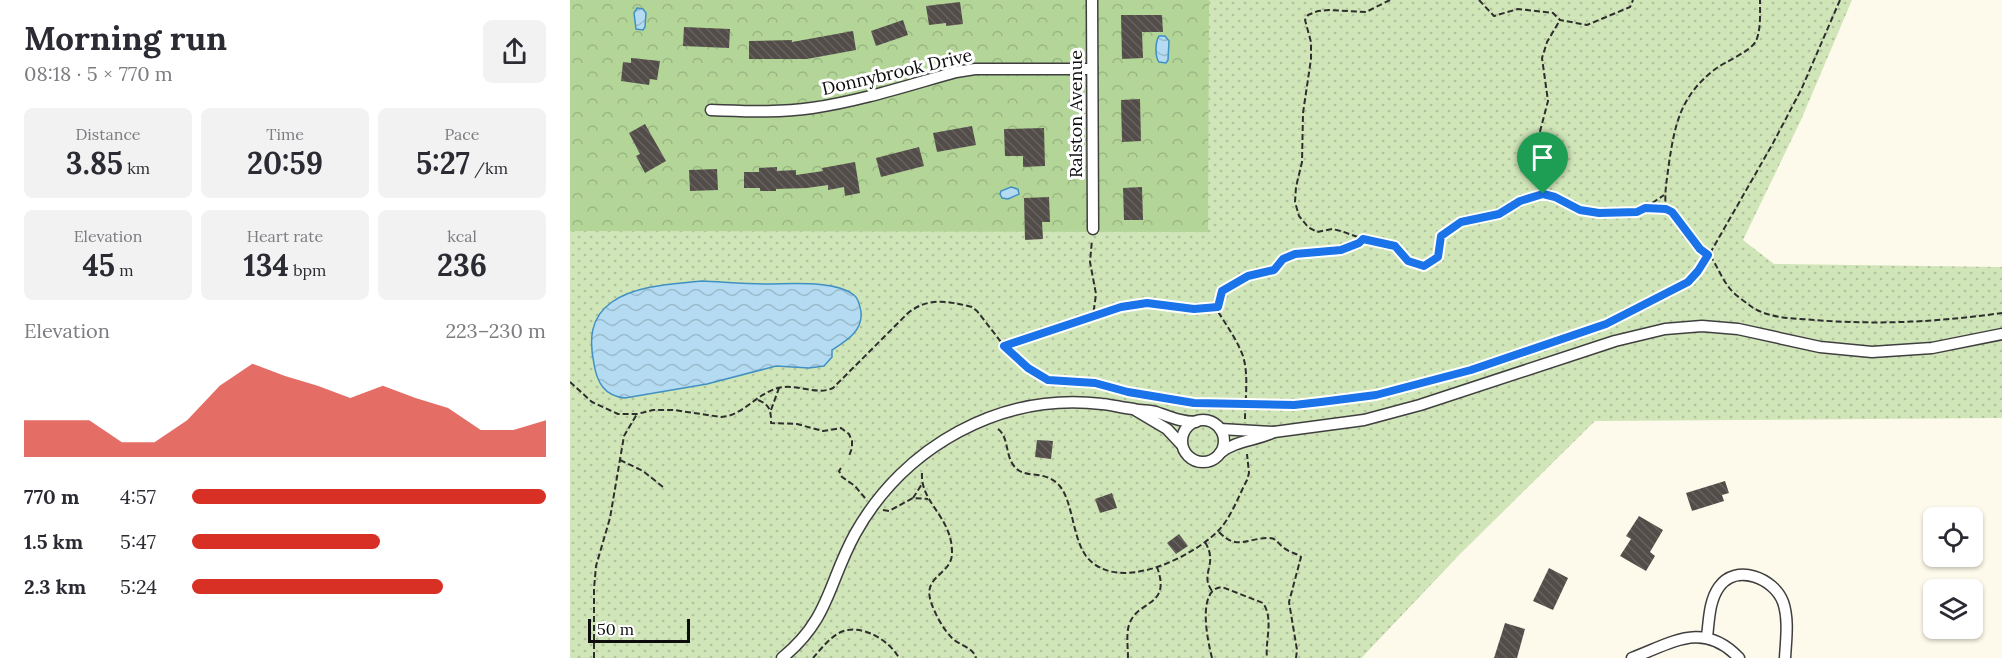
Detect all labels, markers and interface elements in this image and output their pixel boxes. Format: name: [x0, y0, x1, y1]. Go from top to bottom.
text: Morning run: [24, 17, 227, 59]
button: share: [483, 20, 546, 83]
street label: Donnybrook Drive: [819, 43, 975, 100]
street label: Ralston Avenue: [1064, 50, 1087, 178]
text: 08:18 · 5 × 770 m: [24, 61, 173, 86]
text: Distance: [75, 124, 141, 144]
text: Time: [266, 124, 304, 144]
text: Pace: [445, 124, 479, 144]
pin: [1517, 132, 1568, 194]
icon: arrive: [1526, 141, 1559, 174]
text: 3.85: [66, 144, 123, 182]
text: 20:59: [247, 144, 323, 182]
text: 5:27: [416, 144, 470, 182]
text: km: [123, 158, 150, 178]
text: /km: [470, 158, 508, 178]
text: Elevation: [74, 226, 142, 246]
text: Heart rate: [247, 226, 323, 246]
text: kcal: [447, 226, 477, 246]
text: 45: [82, 246, 115, 284]
text: 134: [244, 246, 289, 284]
text: 236: [437, 246, 487, 284]
text: m: [115, 260, 134, 280]
text: bpm: [289, 260, 326, 280]
text: Elevation: [24, 318, 110, 343]
text: 223–230 m: [445, 318, 546, 343]
text: 770 m: [24, 484, 79, 509]
text: 4:57: [120, 484, 156, 509]
map controls: [1923, 507, 1983, 639]
button: locate: [1923, 507, 1983, 567]
text: 1.5 km: [24, 529, 83, 554]
text: 5:47: [120, 529, 156, 554]
text: 2.3 km: [24, 574, 86, 599]
text: 5:24: [120, 574, 157, 599]
button: layers: [1923, 579, 1983, 639]
scale bar: [588, 616, 690, 644]
text: 50 m: [597, 619, 634, 639]

